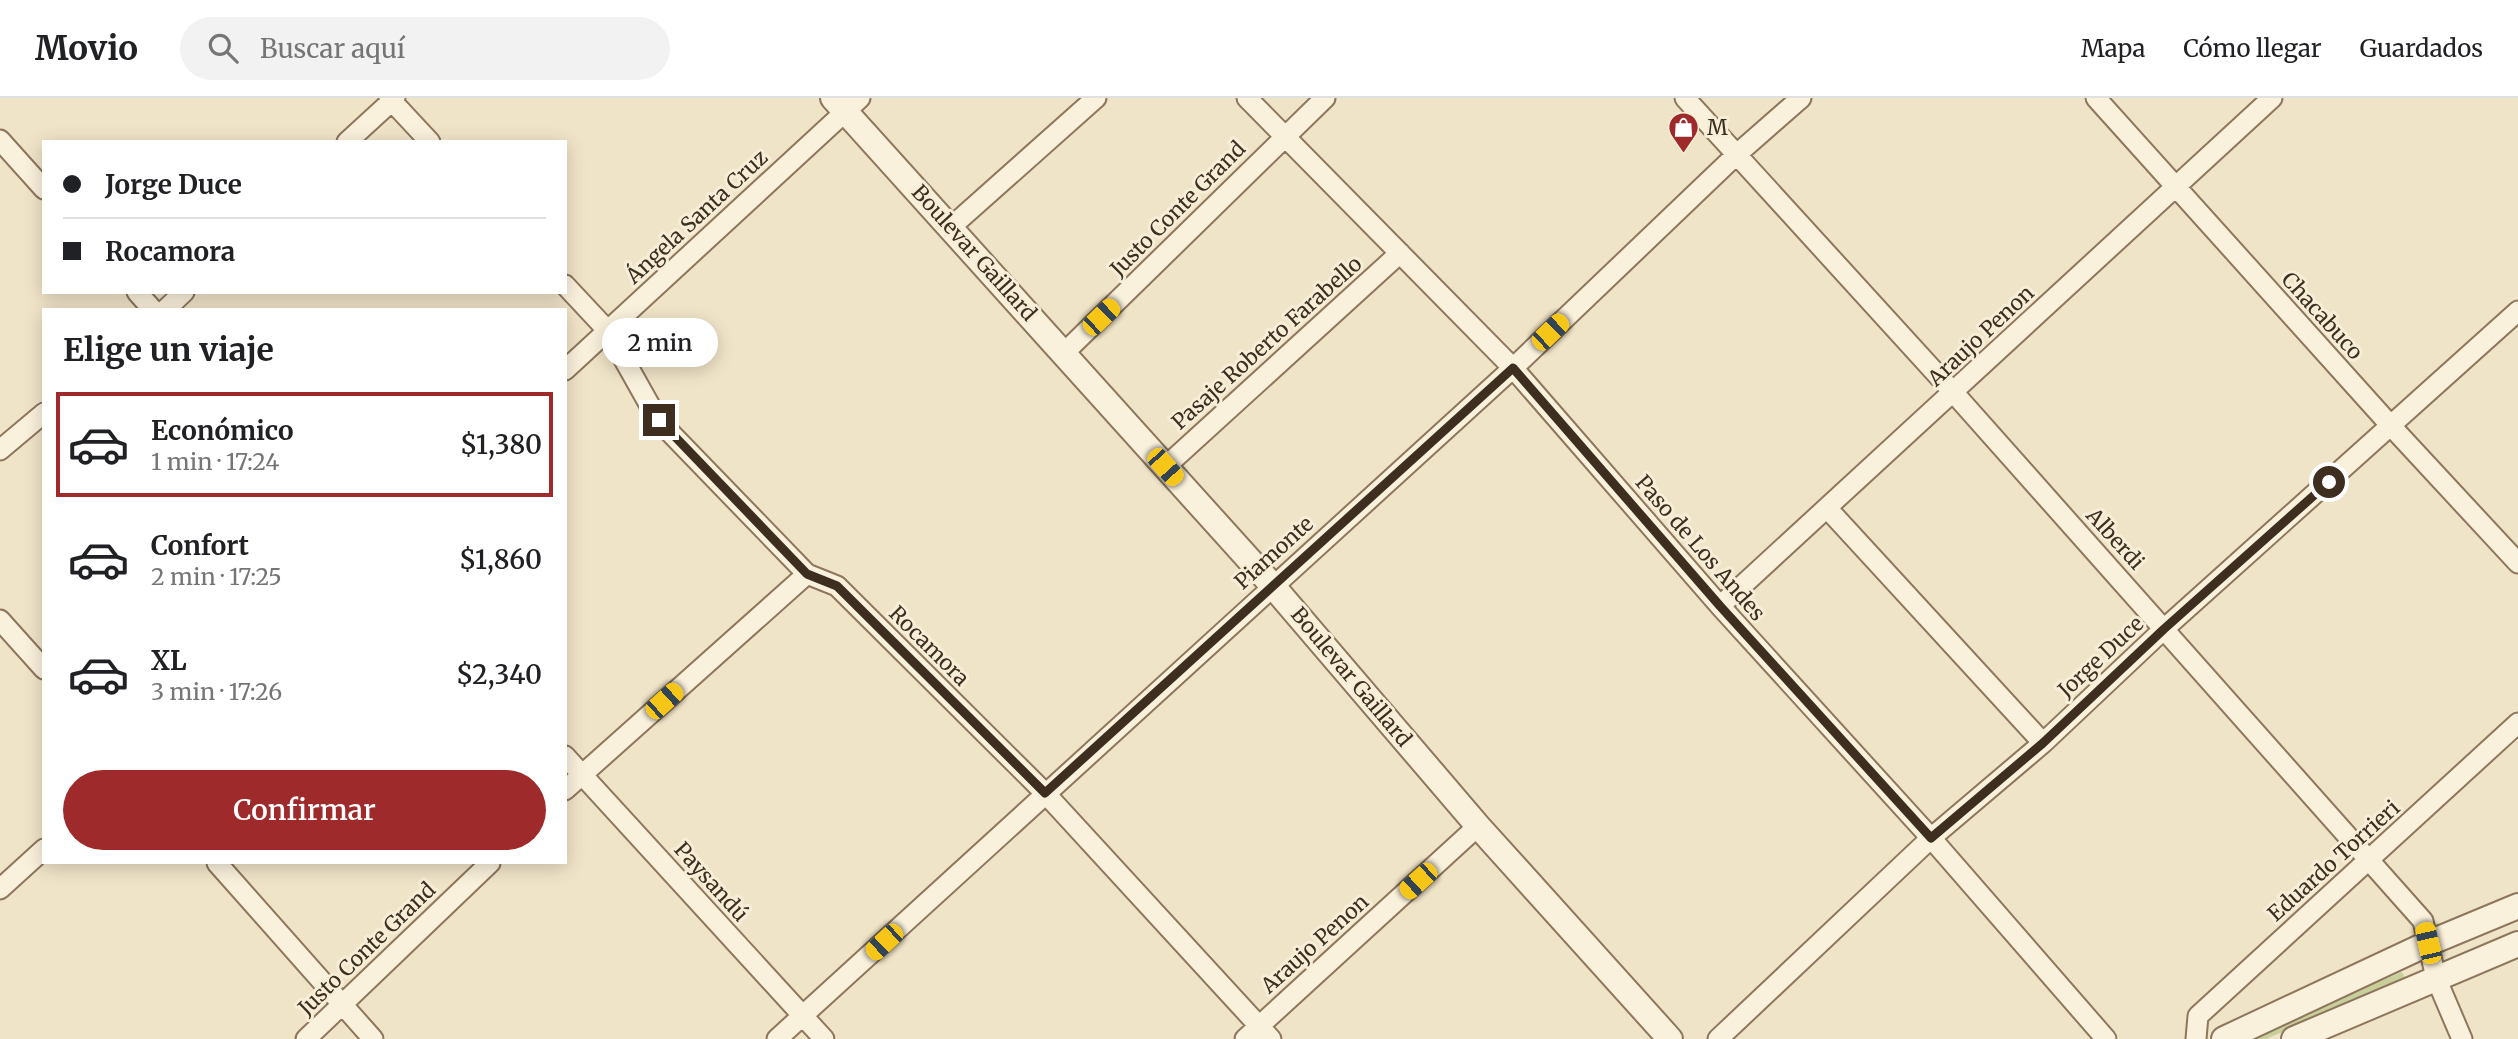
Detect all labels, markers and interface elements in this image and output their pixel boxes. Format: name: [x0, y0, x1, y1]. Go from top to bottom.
search box: [180, 17, 670, 80]
text: Movio: [35, 28, 138, 69]
icon: search: [204, 29, 242, 67]
text: Buscar aquí: [260, 32, 405, 65]
text: Mapa: [2081, 33, 2145, 64]
text: Cómo llegar: [2183, 33, 2322, 64]
text: Guardados: [2360, 33, 2483, 64]
shop icon: M: [1667, 111, 1701, 155]
place label: M: [1707, 114, 1728, 141]
street label: Justo Conte Grand: [1104, 135, 1251, 283]
street label: Ángela Santa Cruz: [619, 143, 773, 290]
text: Jorge Duce: [105, 168, 242, 201]
street label: Boulevar Gaillard: [906, 179, 1043, 327]
text: Rocamora: [105, 235, 235, 268]
street label: Pasaje Roberto Farabello: [1166, 250, 1367, 435]
street label: Chacabuco: [2276, 266, 2369, 365]
street label: Araujo Penon: [1921, 279, 2040, 392]
car: [1079, 295, 1124, 339]
car: [1528, 310, 1573, 354]
callout: 2 min: [601, 318, 717, 368]
text: 2 min: [628, 328, 692, 357]
text: Elige un viaje: [63, 330, 274, 370]
route end: [643, 404, 675, 436]
icon: car: [67, 413, 130, 476]
text: Económico: [151, 414, 294, 447]
text: $1,380: [460, 428, 542, 461]
car: [1144, 444, 1187, 490]
text: 1 min · 17:24: [151, 447, 279, 476]
route start: [2313, 466, 2345, 498]
street label: Paso de Los Andes: [1630, 469, 1771, 626]
street label: Alberdi: [2080, 501, 2150, 575]
street label: Piamonte: [1229, 510, 1319, 595]
icon: car: [67, 528, 130, 591]
text: Confort: [151, 529, 249, 562]
text: $1,860: [459, 543, 542, 576]
text: 2 min · 17:25: [151, 562, 282, 591]
street label: Rocamora: [884, 600, 975, 691]
street label: Boulevar Gaillard: [1285, 601, 1418, 752]
street label: Jorge Duce: [2051, 610, 2149, 704]
icon: car: [67, 643, 130, 706]
text: XL: [151, 644, 187, 677]
text: $2,340: [456, 658, 542, 691]
text: 3 min · 17:26: [151, 677, 282, 706]
car: [642, 679, 687, 723]
button: Confirmar: [63, 770, 546, 850]
street label: Eduardo Torrieri: [2262, 794, 2405, 927]
street label: Paysandú: [669, 836, 754, 927]
car: [1396, 859, 1441, 903]
street label: Justo Conte Grand: [292, 876, 441, 1022]
street label: Araujo Penon: [1254, 888, 1374, 1000]
car: [862, 920, 907, 964]
car: [2414, 920, 2443, 966]

